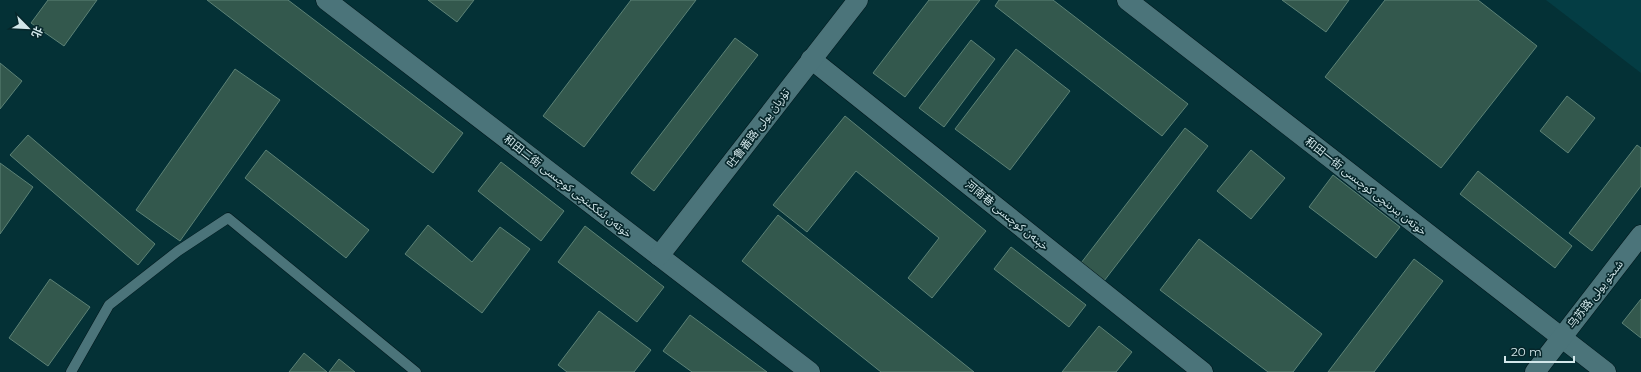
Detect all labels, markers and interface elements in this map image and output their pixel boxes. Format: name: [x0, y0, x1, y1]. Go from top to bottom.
north arrow: [8, 8, 48, 48]
text: 北: [29, 24, 46, 40]
street label: 吐鲁番路 تۇرپان يولى: [724, 86, 793, 171]
street label: 和田二街 خوتەن ئىككىنچى كوچىسى: [501, 132, 635, 241]
street label: 和田一街 خوتەن بىرىنچى كوچىسى: [1302, 134, 1430, 239]
street label: 河南巷 خېنەن كوچىسى: [962, 177, 1052, 254]
street label: 乌苏路 شىخو يولى: [1564, 257, 1626, 331]
scale bar: [1505, 338, 1574, 364]
text: 20 m: [1511, 344, 1542, 359]

